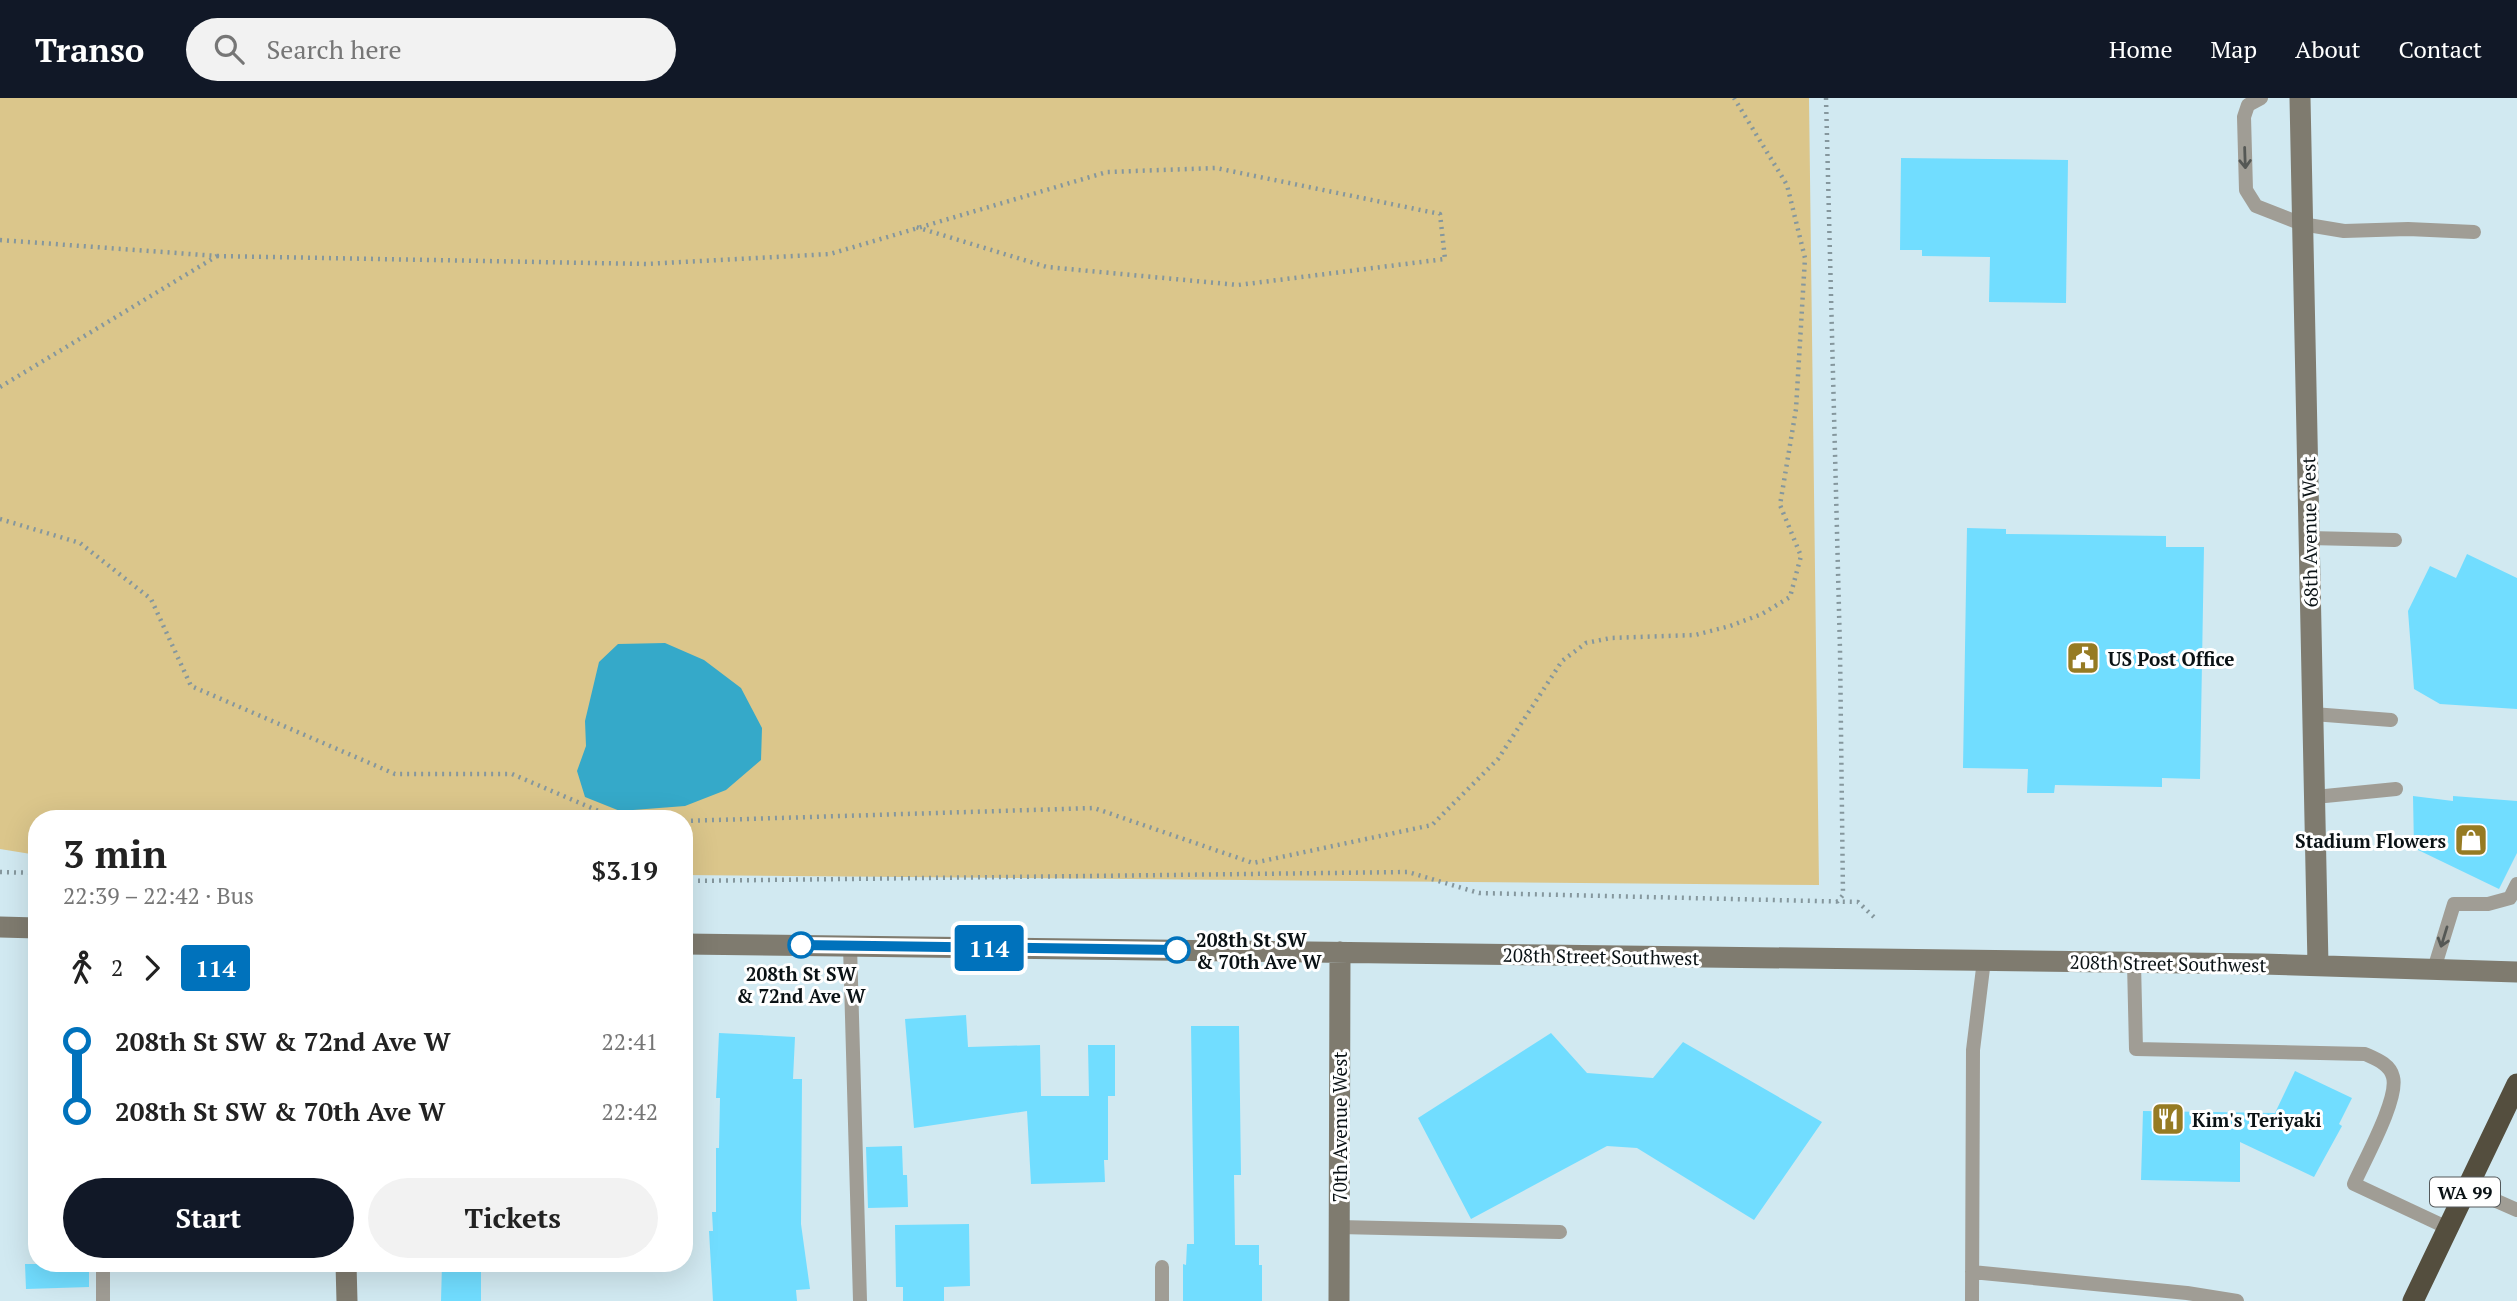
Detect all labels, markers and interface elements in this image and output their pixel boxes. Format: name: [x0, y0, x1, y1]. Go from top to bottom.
search box: [186, 18, 676, 81]
text: Transo: [35, 28, 144, 71]
icon: search: [210, 30, 248, 68]
text: Search here: [266, 32, 402, 66]
text: Home: [2109, 33, 2173, 65]
text: Map: [2211, 33, 2257, 65]
text: About: [2295, 33, 2361, 65]
text: Contact: [2399, 33, 2482, 65]
one-way arrow: [2239, 146, 2252, 169]
street label: 68th Avenue West: [2295, 456, 2323, 608]
public building icon: US Post Office: [2064, 639, 2102, 677]
place label: US Post Office: [2108, 646, 2235, 671]
shop icon: Stadium Flowers: [2452, 821, 2490, 859]
place label: Stadium Flowers: [2295, 828, 2446, 853]
text: 3 min: [63, 829, 167, 879]
text: $3.19: [592, 853, 658, 887]
text: 22:39 – 22:42 · Bus: [63, 880, 254, 911]
line badge: 114: [949, 925, 1029, 971]
one-way arrow: [2437, 925, 2450, 947]
place label: 208th St SW & 70th Ave W: [1196, 927, 1322, 974]
marker: 208th St SW & 72nd Ave W: [788, 932, 814, 958]
text: 114: [969, 932, 1009, 964]
marker: 208th St SW & 70th Ave W: [1164, 937, 1190, 963]
street label: 208th Street Southwest: [1502, 942, 1700, 970]
icon: walk: [63, 949, 101, 987]
icon: forward: [133, 949, 171, 987]
street label: 208th Street Southwest: [2069, 949, 2267, 977]
text: 2: [111, 952, 123, 983]
text: 114: [195, 952, 236, 984]
place label: 208th St SW & 72nd Ave W: [736, 961, 866, 1008]
text: 208th St SW & 72nd Ave W: [115, 1024, 451, 1058]
text: 22:41: [601, 1026, 658, 1057]
street label: 70th Avenue West: [1327, 1052, 1352, 1202]
text: 208th St SW & 70th Ave W: [115, 1094, 445, 1128]
text: 22:42: [601, 1096, 658, 1127]
restaurant icon: Kim's Teriyaki: [2149, 1100, 2187, 1138]
place label: Kim's Teriyaki: [2192, 1107, 2322, 1132]
road number: WA 99: [2430, 1177, 2500, 1206]
button: Start: [63, 1178, 354, 1258]
button: Tickets: [368, 1178, 658, 1258]

